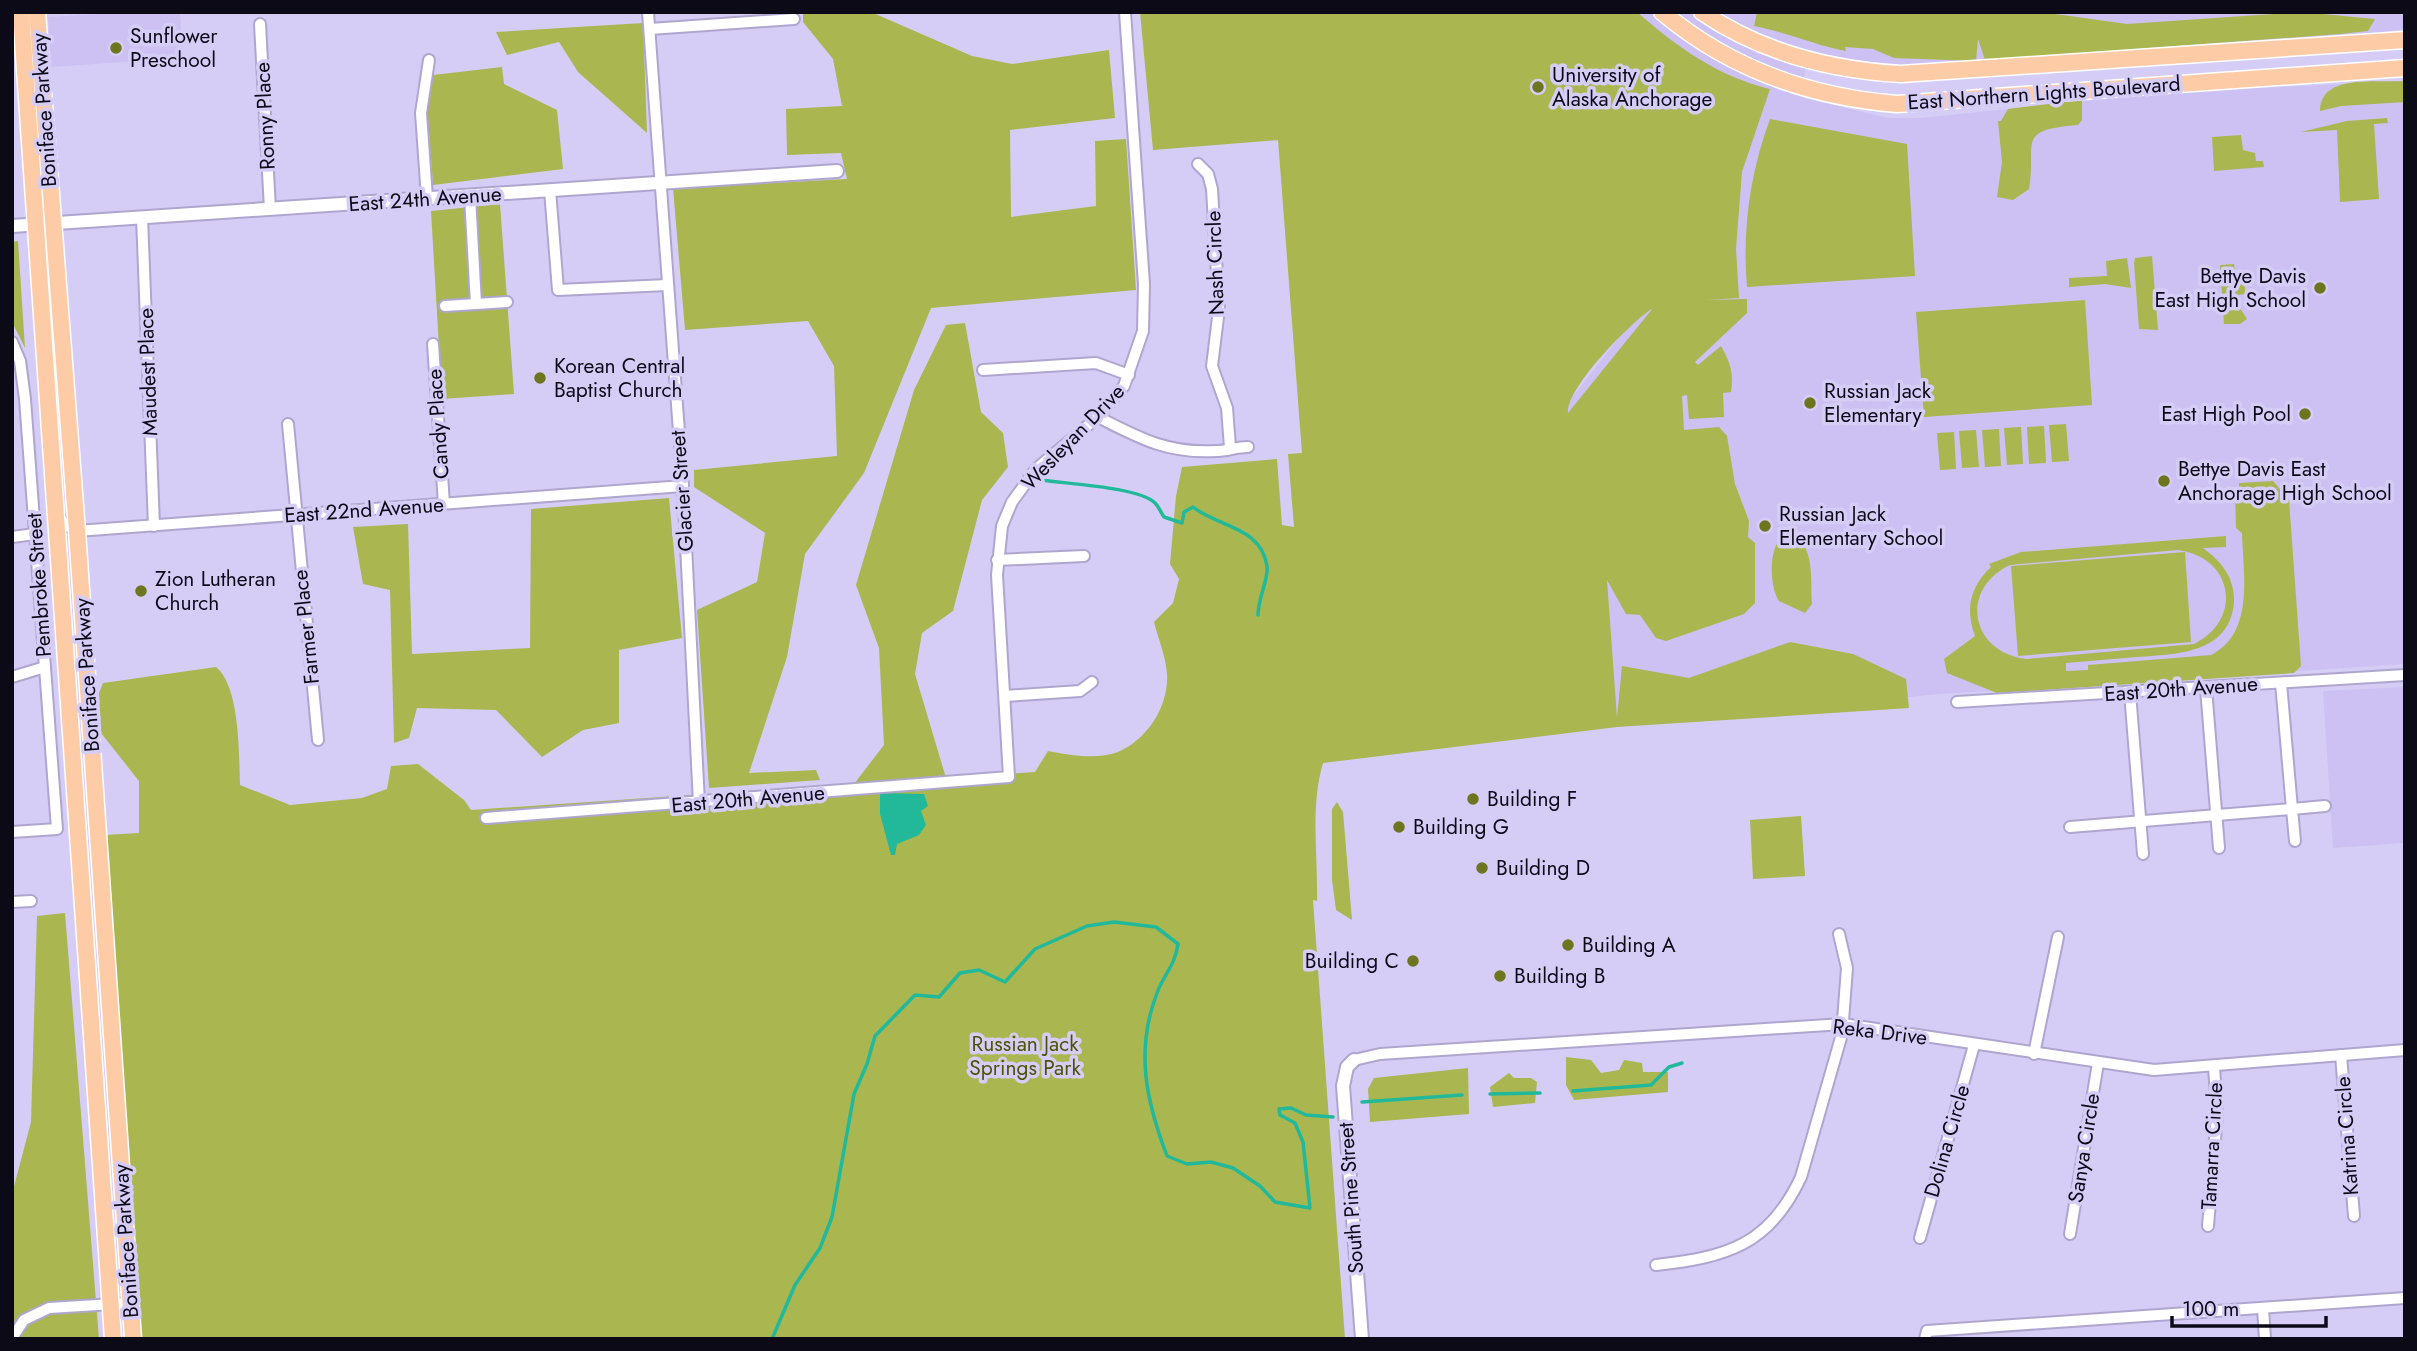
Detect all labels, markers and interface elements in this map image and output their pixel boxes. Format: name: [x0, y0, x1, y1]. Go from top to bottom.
place label: Sunflower Preschool: [130, 21, 218, 75]
street label: Boniface Parkway: [24, 31, 64, 188]
marker: Sunflower Preschool: [108, 40, 124, 56]
place label: University of Alaska Anchorage: [1552, 60, 1713, 114]
street label: Ronny Place: [247, 61, 283, 171]
street label: East Northern Lights Boulevard: [1906, 68, 2182, 118]
marker: University of Alaska Anchorage: [1530, 79, 1546, 95]
street label: East 24th Avenue: [347, 179, 503, 219]
street label: Nash Circle: [1198, 210, 1232, 316]
place label: Bettye Davis East High School: [2154, 261, 2306, 315]
marker: Bettye Davis East High School: [2312, 280, 2328, 296]
street label: Maudest Place: [131, 307, 165, 436]
place label: Korean Central Baptist Church: [554, 351, 685, 405]
street label: Candy Place: [419, 368, 457, 480]
marker: Korean Central Baptist Church: [532, 370, 548, 386]
place label: Russian Jack Elementary: [1824, 376, 1932, 430]
street label: Wesleyan Drive: [1015, 377, 1132, 497]
marker: Russian Jack Elementary: [1802, 395, 1818, 411]
place label: East High Pool: [2161, 399, 2291, 429]
marker: East High Pool: [2297, 406, 2313, 422]
street label: Glacier Street: [663, 430, 701, 552]
place label: Bettye Davis East Anchorage High School: [2178, 454, 2392, 508]
marker: Bettye Davis East Anchorage High School: [2156, 473, 2172, 489]
street label: East 22nd Avenue: [283, 489, 445, 531]
place label: Russian Jack Elementary School: [1779, 499, 1943, 553]
street label: Pembroke Street: [19, 512, 59, 658]
marker: Russian Jack Elementary School: [1757, 518, 1773, 534]
place label: Zion Lutheran Church: [155, 564, 276, 618]
street label: Farmer Place: [285, 568, 327, 686]
marker: Zion Lutheran Church: [133, 583, 149, 599]
street label: Boniface Parkway: [67, 596, 107, 753]
street label: East 20th Avenue: [2103, 669, 2259, 709]
street label: East 20th Avenue: [670, 777, 826, 821]
place label: Building F: [1487, 784, 1577, 814]
marker: Building F: [1465, 791, 1481, 807]
place label: Building G: [1413, 812, 1509, 842]
marker: Building G: [1391, 819, 1407, 835]
place label: Building D: [1496, 853, 1590, 883]
marker: Building D: [1474, 860, 1490, 876]
place label: Building A: [1582, 930, 1676, 960]
marker: Building A: [1560, 937, 1576, 953]
place label: Building C: [1305, 946, 1399, 976]
marker: Building C: [1405, 953, 1421, 969]
place label: Building B: [1514, 961, 1605, 991]
marker: Building B: [1492, 968, 1508, 984]
street label: Reka Drive: [1831, 1011, 1929, 1053]
park label: Russian Jack Springs Park: [969, 1029, 1081, 1083]
street label: Katrina Circle: [2328, 1075, 2366, 1197]
street label: Dolina Circle: [1917, 1081, 1977, 1201]
street label: Tamarra Circle: [2194, 1081, 2230, 1210]
street label: Sanya Circle: [2061, 1091, 2107, 1205]
street label: South Pine Street: [1331, 1121, 1371, 1275]
street label: Boniface Parkway: [106, 1162, 146, 1319]
scale bar: [2172, 1284, 2326, 1328]
text: 100 m: [2182, 1294, 2239, 1324]

